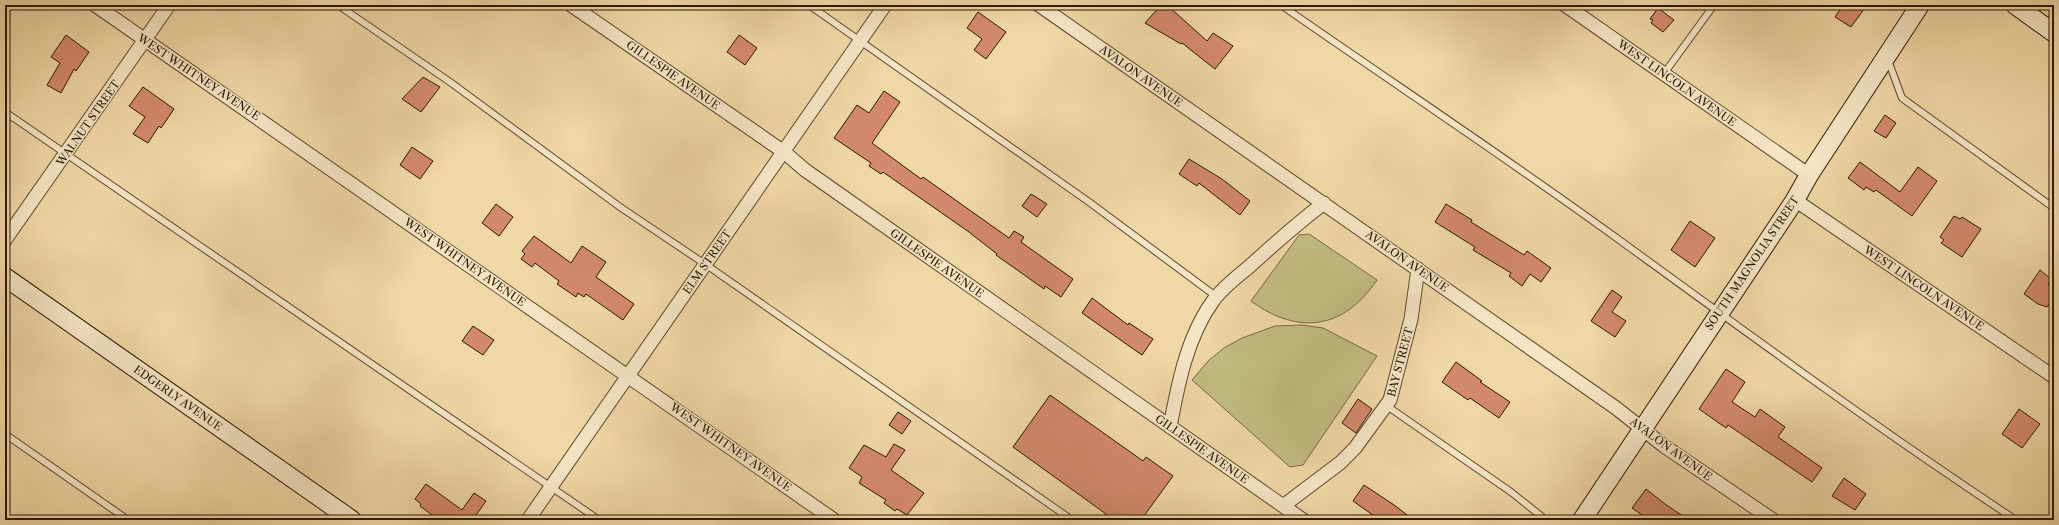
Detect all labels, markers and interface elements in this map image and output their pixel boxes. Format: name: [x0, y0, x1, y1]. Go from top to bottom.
street label: WEST WHITNEY AVENUE: [134, 30, 263, 124]
street label: WEST LINCOLN AVENUE: [1614, 36, 1739, 130]
street label: GILLESPIE AVENUE: [624, 37, 723, 113]
street label: AVALON AVENUE: [1096, 42, 1186, 110]
street label: WALNUT STREET: [53, 77, 123, 169]
street label: SOUTH MAGNOLIA STREET: [1702, 193, 1803, 333]
street label: WEST WHITNEY AVENUE: [401, 214, 529, 310]
street label: GILLESPIE AVENUE: [888, 225, 987, 301]
street label: ELM STREET: [680, 227, 735, 297]
street label: AVALON AVENUE: [1362, 227, 1452, 295]
street label: WEST LINCOLN AVENUE: [1861, 242, 1987, 334]
street label: BAY STREET: [1384, 325, 1416, 398]
street label: EDGERLY AVENUE: [131, 362, 225, 434]
street label: WEST WHITNEY AVENUE: [667, 399, 795, 495]
street label: GILLESPIE AVENUE: [1153, 411, 1252, 487]
street label: AVALON AVENUE: [1626, 414, 1715, 484]

